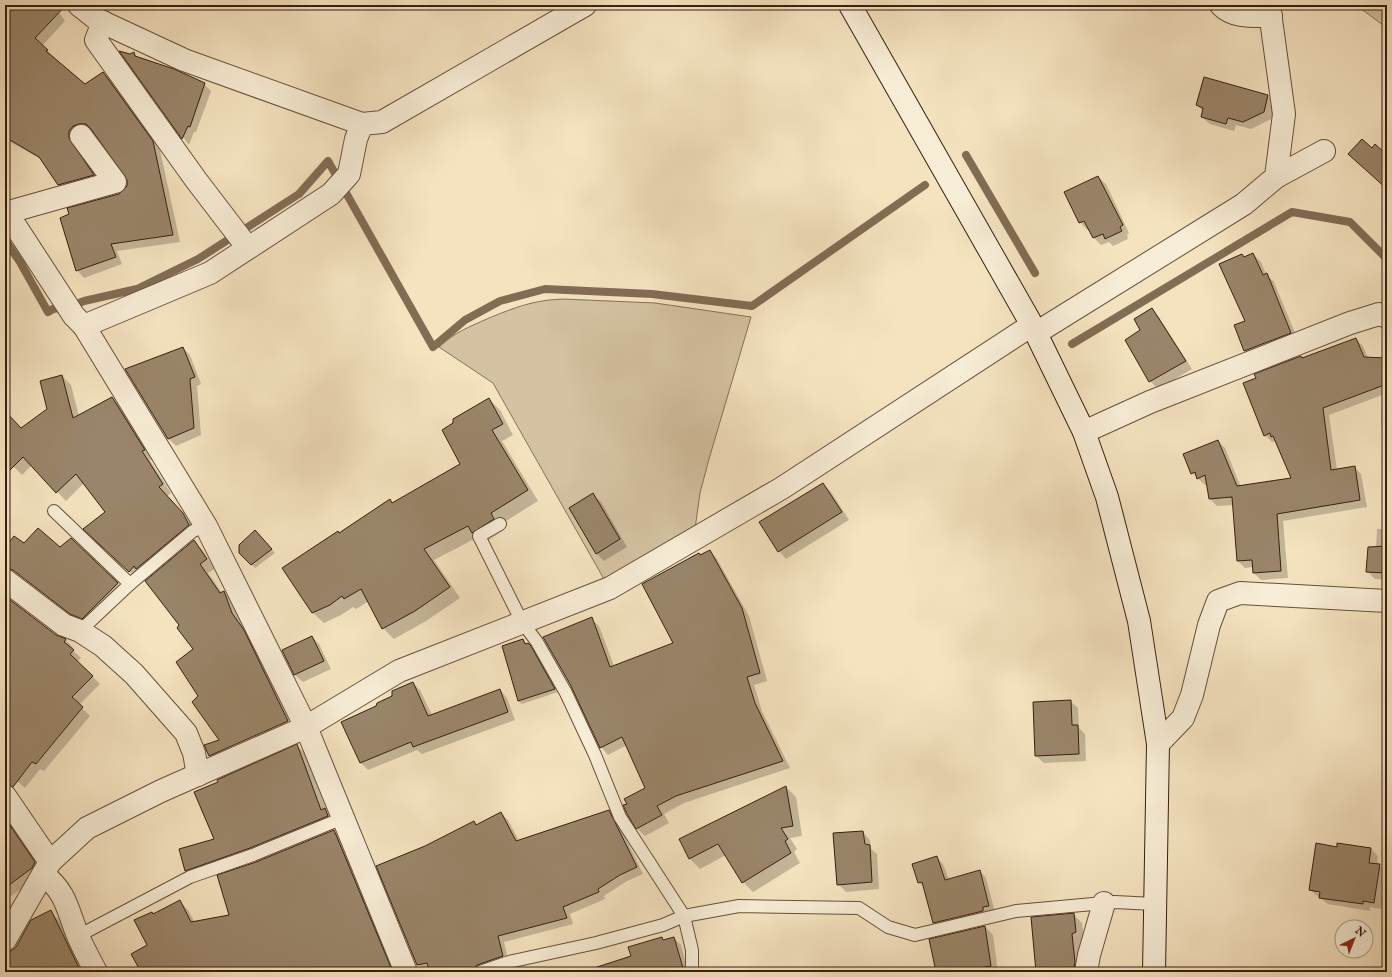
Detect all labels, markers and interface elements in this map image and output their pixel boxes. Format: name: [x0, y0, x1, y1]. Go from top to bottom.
north arrow: [1334, 919, 1374, 959]
text: N: [1351, 923, 1369, 941]

